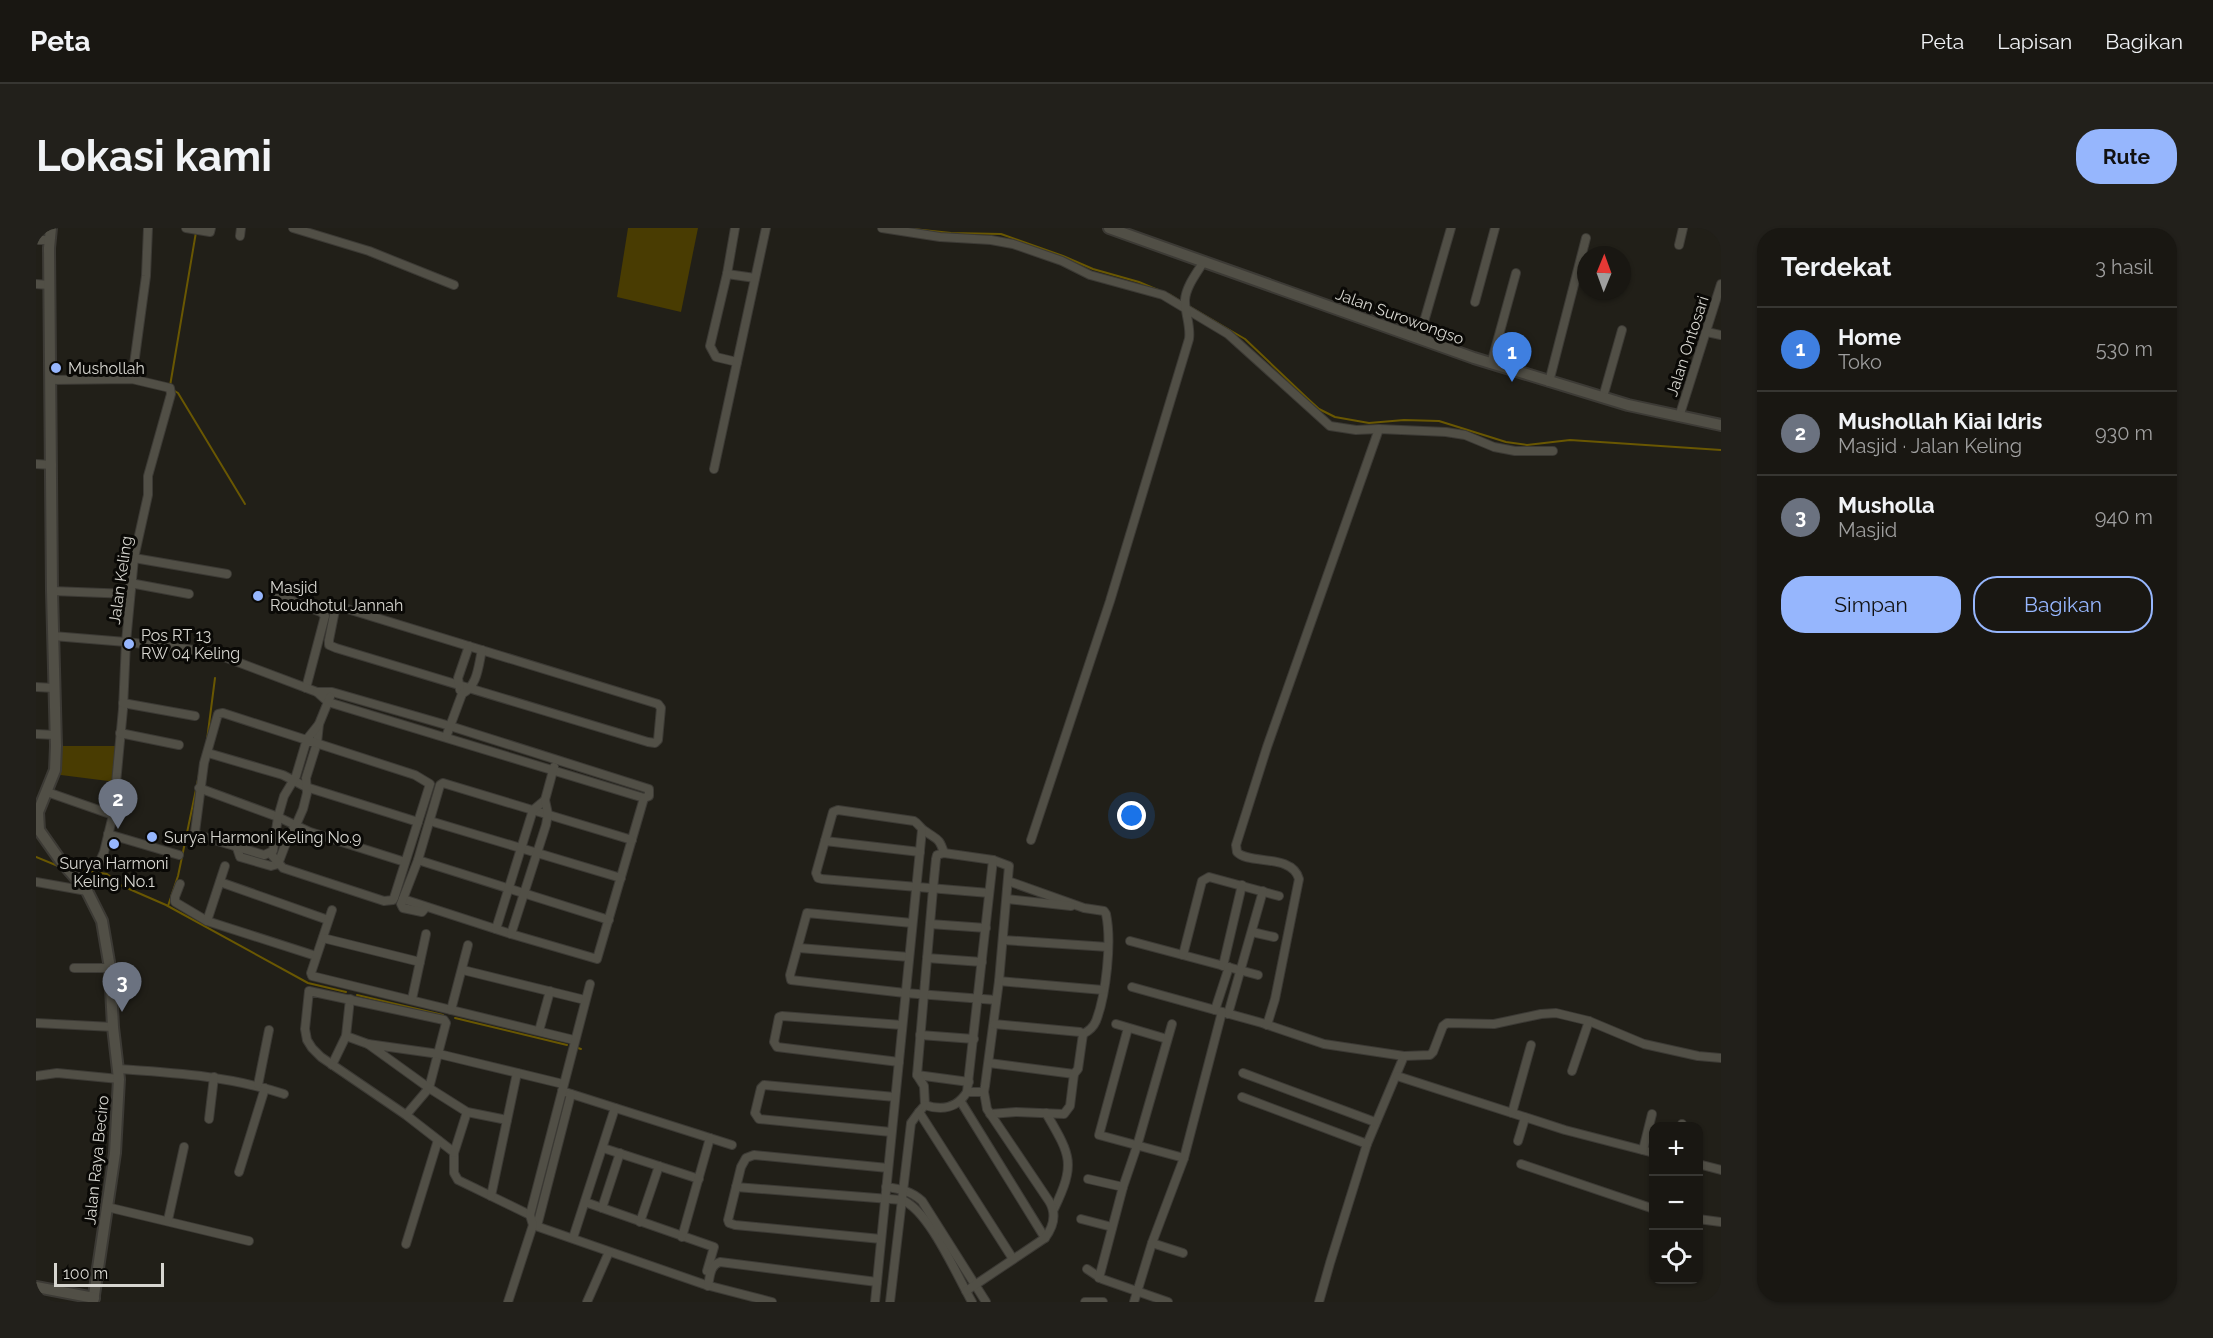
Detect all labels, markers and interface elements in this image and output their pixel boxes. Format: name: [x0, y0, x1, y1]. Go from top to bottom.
text: Peta: [30, 25, 91, 58]
text: Peta: [1921, 29, 1964, 54]
text: Lapisan: [1997, 29, 2072, 54]
text: Bagikan: [2105, 29, 2183, 54]
button: Rute: [2076, 129, 2177, 184]
text: Lokasi kami: [36, 132, 272, 181]
north arrow: [1577, 246, 1631, 300]
text: Terdekat: [1781, 252, 1892, 282]
text: 3 hasil: [2095, 255, 2153, 279]
street label: Jalan Surowongso: [1333, 284, 1467, 349]
street label: Jalan Ontosari: [1662, 294, 1713, 399]
text: Home: [1838, 324, 1901, 350]
pin: 1: [1492, 332, 1532, 382]
text: 1: [1796, 337, 1805, 361]
text: 530 m: [2096, 337, 2153, 361]
text: Toko: [1838, 350, 1882, 374]
place label: Mushollah: [68, 359, 145, 378]
marker: Mushollah: [49, 361, 63, 375]
text: Mushollah Kiai Idris: [1838, 408, 2042, 434]
text: 2: [1795, 421, 1806, 445]
text: 930 m: [2095, 421, 2153, 445]
text: Masjid · Jalan Keling: [1838, 434, 2022, 458]
text: Musholla: [1838, 492, 1935, 518]
text: 3: [1795, 505, 1806, 529]
text: 940 m: [2095, 505, 2153, 529]
text: Masjid: [1838, 518, 1897, 542]
street label: Jalan Keling: [105, 535, 136, 625]
button: Simpan: [1781, 576, 1961, 633]
button: Bagikan: [1973, 576, 2153, 633]
place label: Masjid Roudhotul Jannah: [270, 578, 403, 615]
marker: Masjid Roudhotul Jannah: [251, 589, 265, 603]
place label: Pos RT 13 RW 04 Keling: [141, 626, 240, 663]
marker: Pos RT 13 RW 04 Keling: [122, 637, 136, 651]
pin: 2: [98, 780, 137, 829]
your location: [1117, 801, 1146, 830]
place label: Surya Harmoni Keling No.9: [164, 828, 361, 847]
marker: Surya Harmoni Keling No.9: [145, 830, 159, 844]
marker: Surya Harmoni Keling No.1: [107, 837, 121, 851]
place label: Surya Harmoni Keling No.1: [59, 854, 169, 891]
pin: 3: [102, 962, 142, 1012]
street label: Jalan Raya Beciro: [80, 1094, 113, 1226]
map controls: [1649, 1122, 1703, 1284]
button: +: [1649, 1122, 1703, 1176]
button: −: [1649, 1176, 1703, 1230]
button: locate: [1649, 1230, 1703, 1284]
scale bar: [54, 1260, 164, 1288]
text: 100 m: [63, 1264, 108, 1283]

